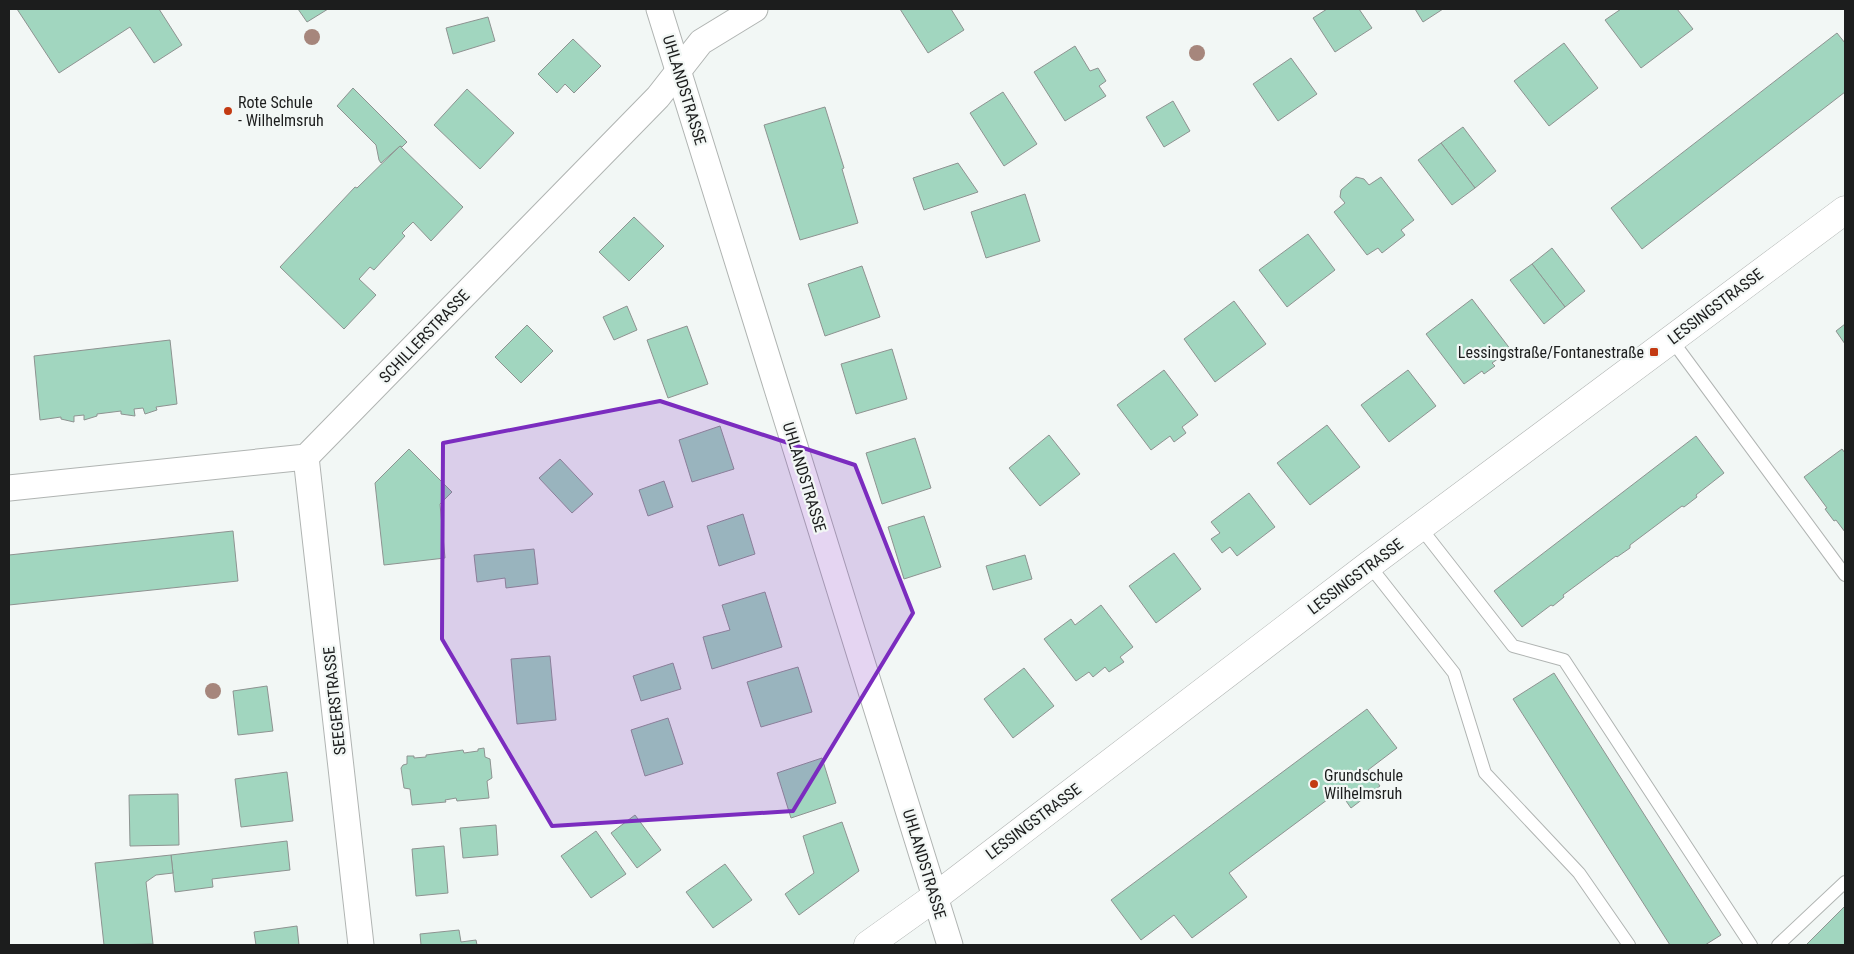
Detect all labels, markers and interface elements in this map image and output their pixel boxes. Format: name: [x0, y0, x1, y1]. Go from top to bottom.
street label: UHLANDSTRASSE: [659, 33, 710, 147]
place label: Rote Schule - Wilhelmsruh: [238, 93, 324, 130]
marker: Rote Schule - Wilhelmsruh: [222, 105, 234, 117]
street label: LESSINGSTRASSE: [1664, 264, 1767, 348]
street label: SCHILLERSTRASSE: [375, 286, 474, 387]
place label: Lessingstraße/Fontanestraße: [1458, 343, 1644, 362]
marker: Lessingstraße/Fontanestraße: [1648, 346, 1660, 358]
street label: UHLANDSTRASSE: [779, 420, 830, 534]
street label: LESSINGSTRASSE: [1304, 534, 1407, 618]
street label: SEEGERSTRASSE: [319, 646, 350, 756]
place label: Grundschule Wilhelmsruh: [1324, 766, 1403, 803]
marker: Grundschule Wilhelmsruh: [1308, 778, 1320, 790]
street label: LESSINGSTRASSE: [982, 779, 1085, 863]
street label: UHLANDSTRASSE: [899, 807, 950, 921]

